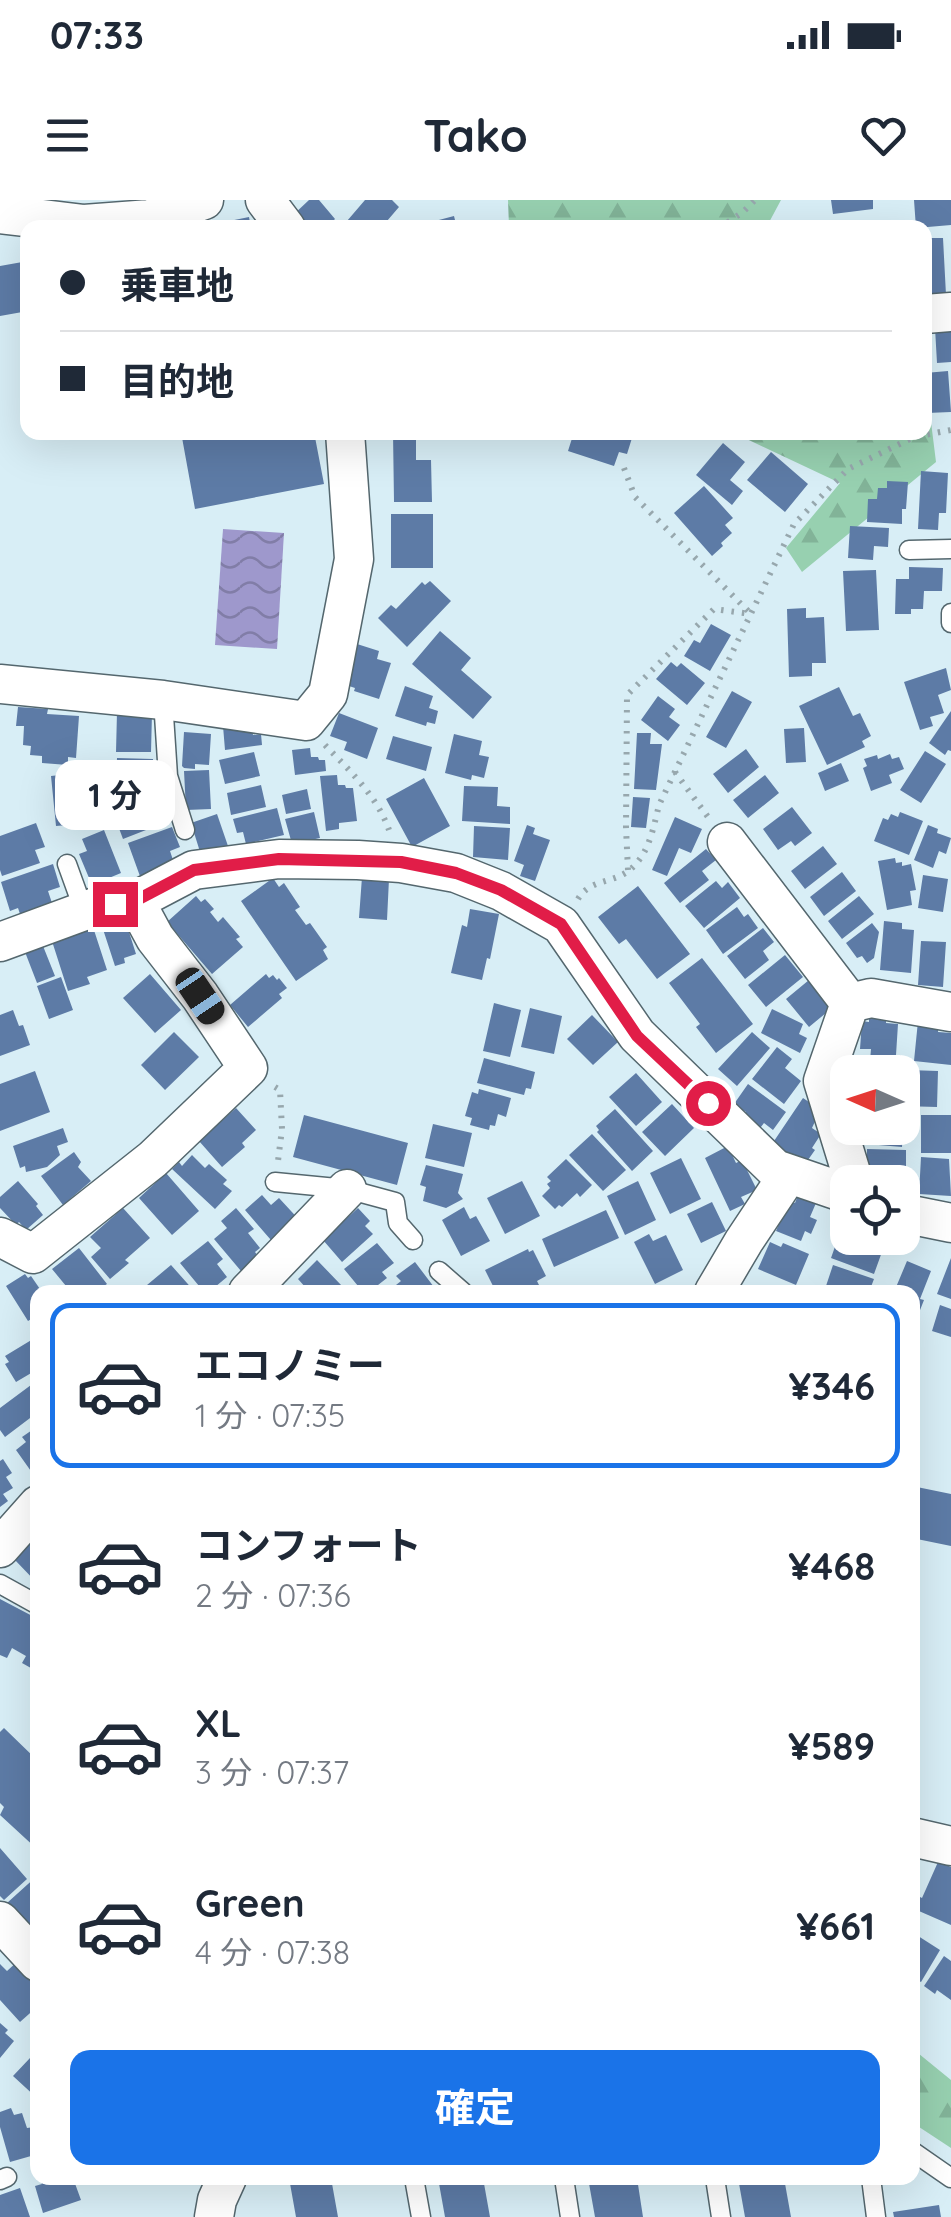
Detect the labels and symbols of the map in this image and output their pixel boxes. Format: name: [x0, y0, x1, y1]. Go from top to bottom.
callout: 1 分: [55, 759, 175, 829]
route end: [93, 882, 138, 927]
car: [171, 963, 229, 1029]
north arrow: [830, 1055, 920, 1145]
route start: [686, 1081, 731, 1126]

